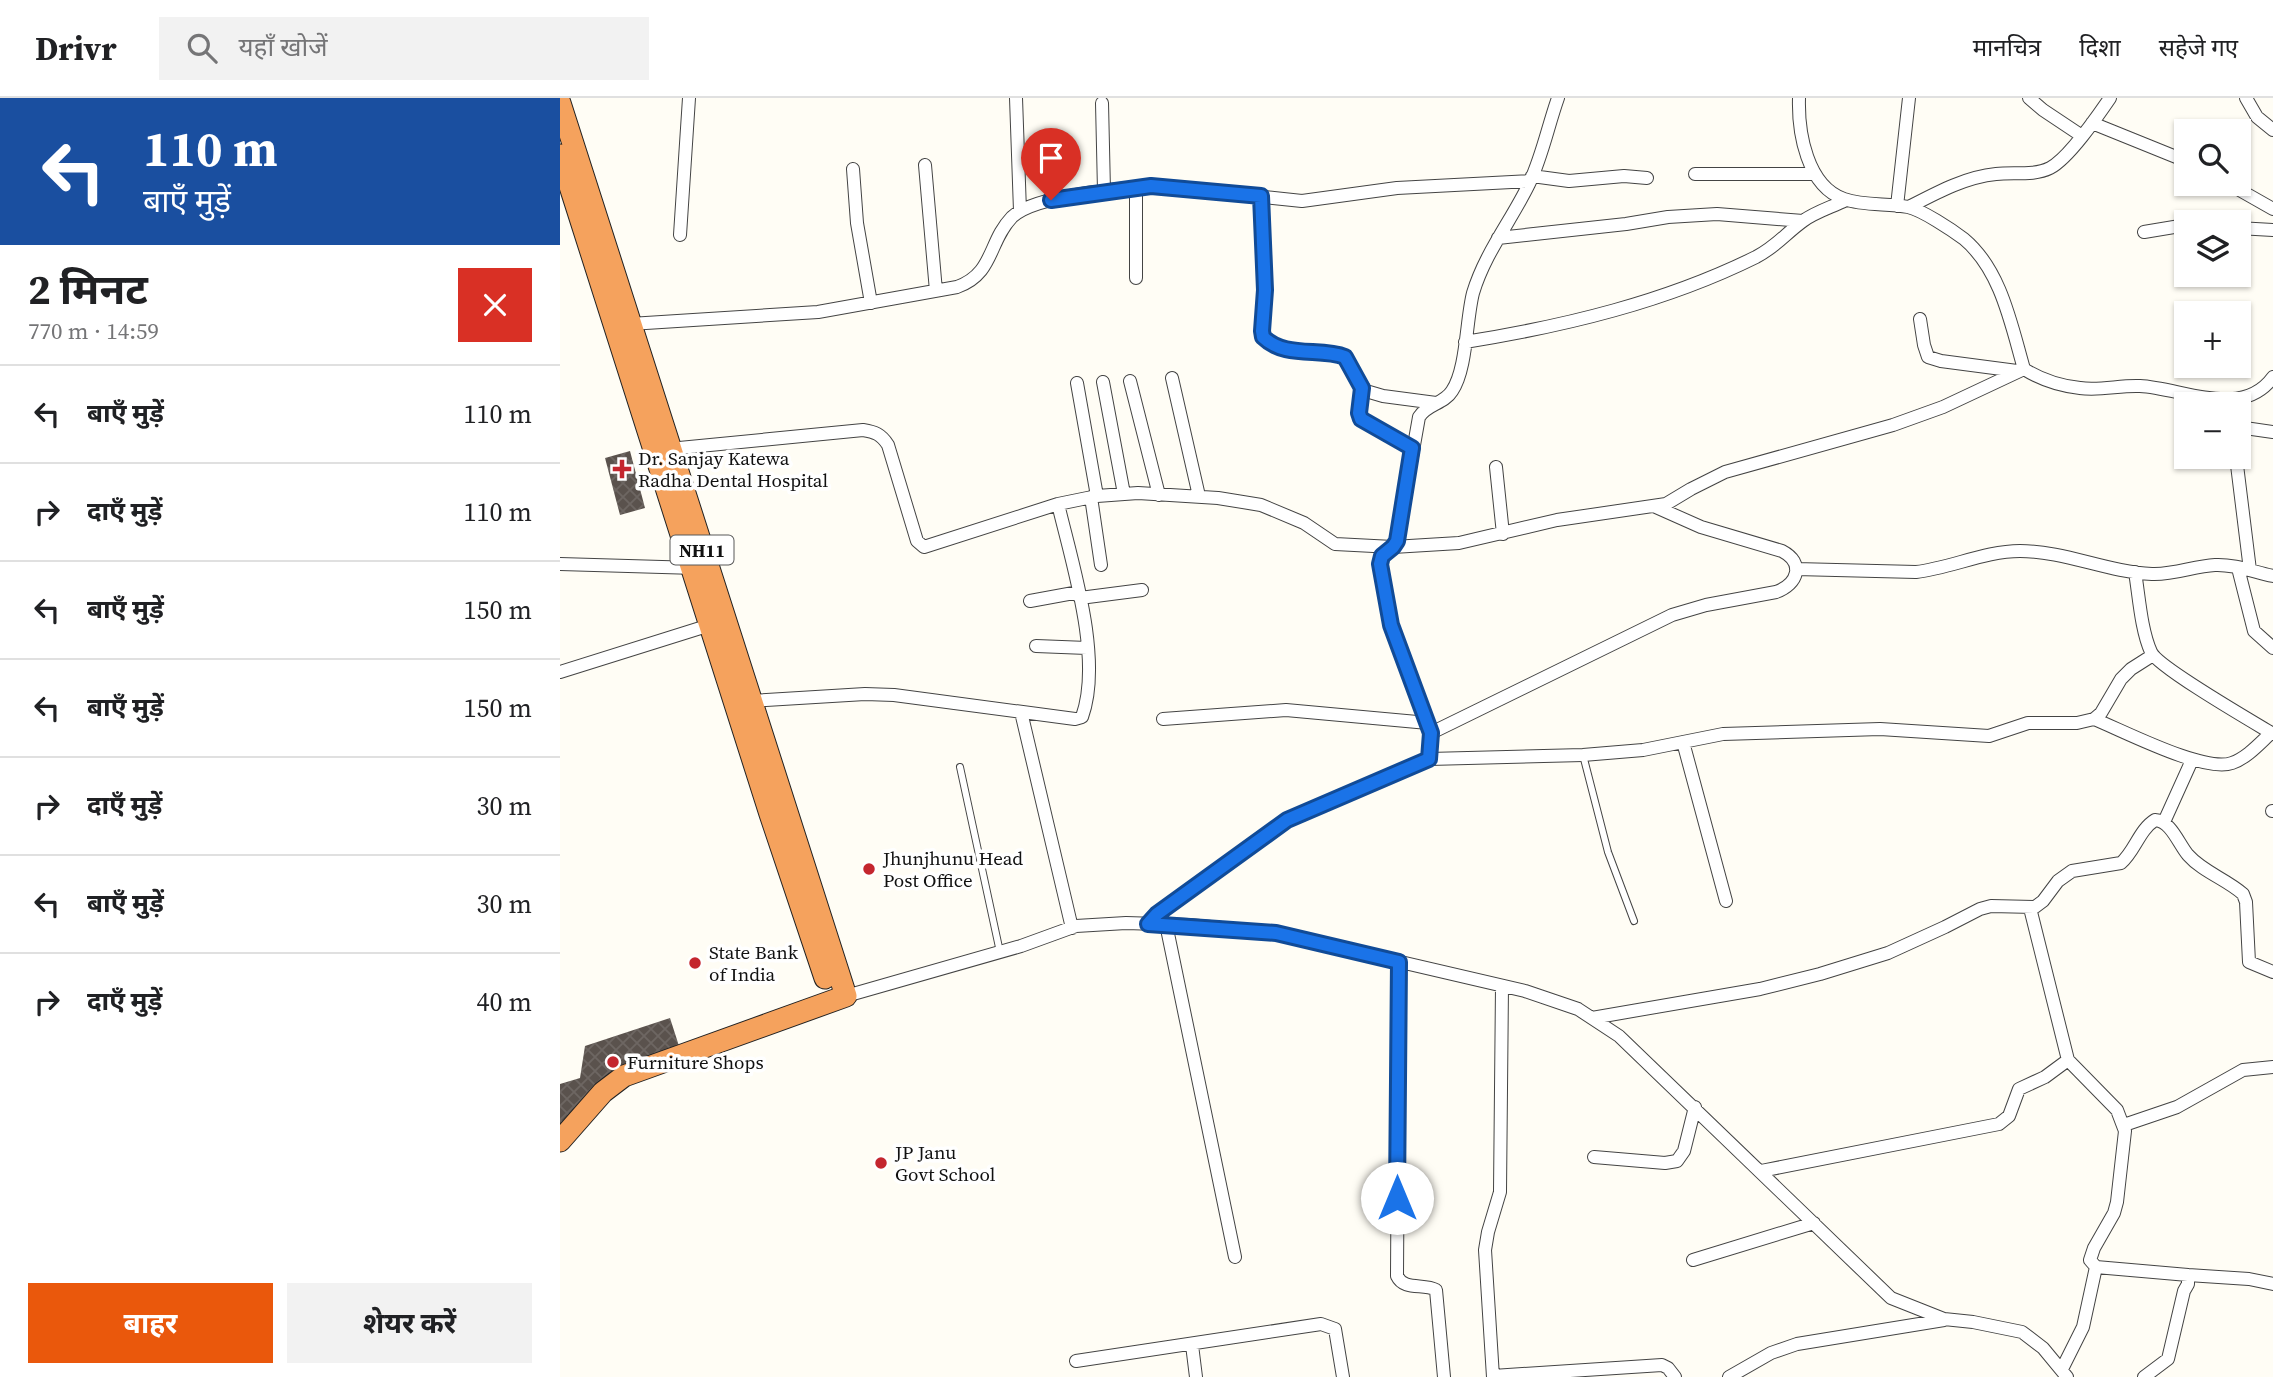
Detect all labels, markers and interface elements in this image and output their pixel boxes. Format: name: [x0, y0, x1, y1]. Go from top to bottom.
search box: [159, 17, 649, 80]
text: Drivr: [35, 26, 117, 71]
icon: search: [183, 29, 221, 67]
text: यहाँ खोजें: [239, 29, 328, 65]
text: मानचित्र: [1973, 31, 2041, 64]
text: दिशा: [2079, 31, 2121, 64]
text: सहेजे गए: [2159, 31, 2238, 64]
text: 110 m: [143, 115, 278, 182]
map controls: [2174, 119, 2251, 469]
button: search: [2174, 119, 2251, 196]
icon: left: [28, 126, 119, 217]
pin: [1021, 128, 1081, 200]
icon: arrive: [1032, 139, 1070, 177]
text: बाएँ मुड़ें: [143, 179, 231, 223]
button: layers: [2174, 210, 2251, 287]
text: 2 मिनट: [28, 260, 148, 318]
button: close: [458, 268, 532, 342]
button: +: [2174, 301, 2251, 378]
text: 770 m · 14:59: [28, 315, 159, 347]
button: −: [2174, 392, 2251, 469]
icon: left: [28, 395, 66, 433]
text: बाएँ मुड़ें: [87, 395, 164, 431]
text: 110 m: [464, 396, 532, 432]
place label: Dr. Sanjay Katewa Radha Dental Hospital: [638, 445, 829, 493]
marker: Dr. Sanjay Katewa Radha Dental Hospital: [612, 459, 632, 479]
icon: right: [28, 493, 66, 531]
text: दाएँ मुड़ें: [87, 493, 162, 529]
text: 110 m: [464, 494, 532, 530]
road number: NH11: [670, 536, 734, 564]
icon: left: [28, 591, 66, 629]
text: बाएँ मुड़ें: [87, 591, 164, 627]
text: 150 m: [464, 592, 532, 628]
icon: left: [28, 689, 66, 727]
text: बाएँ मुड़ें: [87, 689, 164, 725]
text: 150 m: [464, 690, 532, 726]
icon: right: [28, 787, 66, 825]
text: दाएँ मुड़ें: [87, 787, 162, 823]
text: 30 m: [477, 788, 532, 824]
place label: Jhunjhunu Head Post Office: [882, 845, 1023, 893]
marker: Jhunjhunu Head Post Office: [861, 861, 877, 877]
icon: left: [28, 885, 66, 923]
text: बाएँ मुड़ें: [87, 885, 164, 921]
text: 30 m: [477, 886, 532, 922]
place label: State Bank of India: [709, 939, 799, 987]
marker: State Bank of India: [687, 955, 703, 971]
icon: right: [28, 983, 66, 1021]
text: दाएँ मुड़ें: [87, 983, 162, 1019]
text: 40 m: [477, 984, 532, 1020]
place label: Furniture Shops: [627, 1049, 764, 1075]
marker: Furniture Shops: [605, 1054, 621, 1070]
place label: JP Janu Govt School: [894, 1139, 996, 1187]
marker: JP Janu Govt School: [873, 1155, 889, 1171]
position arrow: [1360, 1161, 1434, 1235]
button: बाहर: [28, 1283, 273, 1363]
button: शेयर करें: [287, 1283, 532, 1363]

